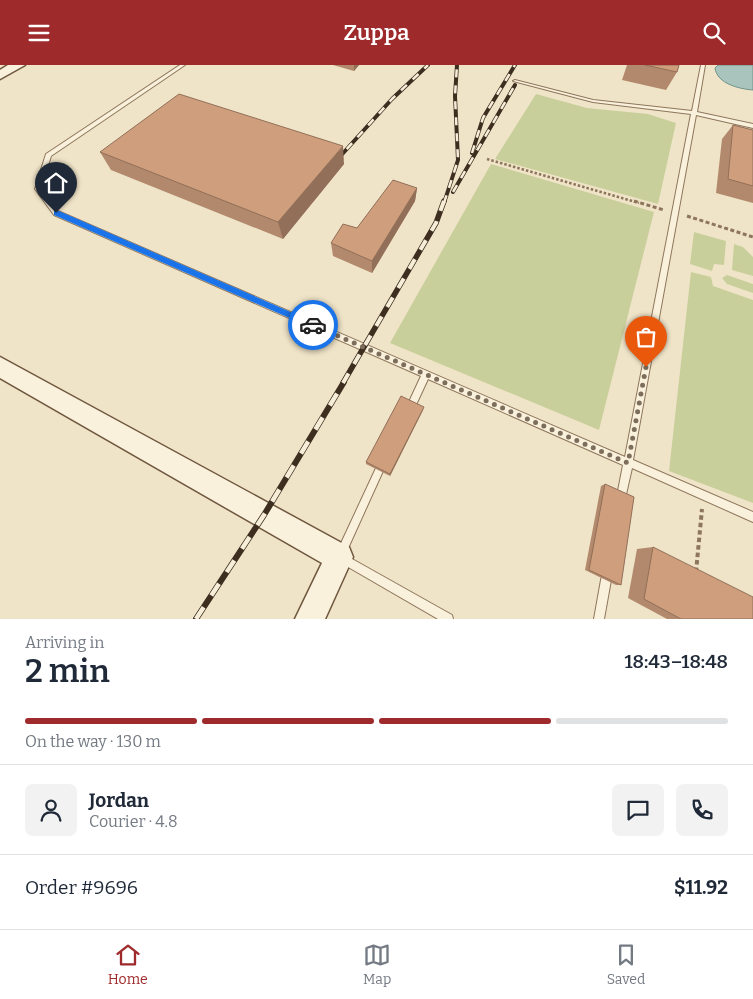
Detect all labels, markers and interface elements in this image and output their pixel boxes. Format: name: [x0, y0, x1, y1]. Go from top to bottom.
icon: menu: [25, 19, 53, 47]
text: Zuppa: [344, 19, 409, 46]
icon: search: [700, 19, 728, 47]
pin: [35, 162, 77, 213]
icon: home: [42, 169, 70, 197]
courier: [288, 300, 338, 350]
icon: car: [299, 311, 327, 339]
pin: [625, 316, 667, 367]
icon: bag: [632, 323, 660, 351]
text: Arriving in: [25, 633, 104, 652]
text: 18:43–18:48: [625, 650, 728, 673]
text: 2 min: [25, 652, 110, 690]
text: On the way · 130 m: [25, 732, 161, 751]
button: person: [25, 784, 77, 836]
button: chat: [612, 784, 664, 836]
button: phone: [676, 784, 728, 836]
text: Jordan: [89, 789, 149, 812]
text: Courier · 4.8: [89, 812, 178, 831]
text: Order #9696: [25, 876, 138, 899]
text: $11.92: [674, 876, 728, 899]
tab: Home: [108, 941, 148, 988]
tab: Map: [363, 941, 391, 988]
tab: Saved: [607, 941, 645, 988]

